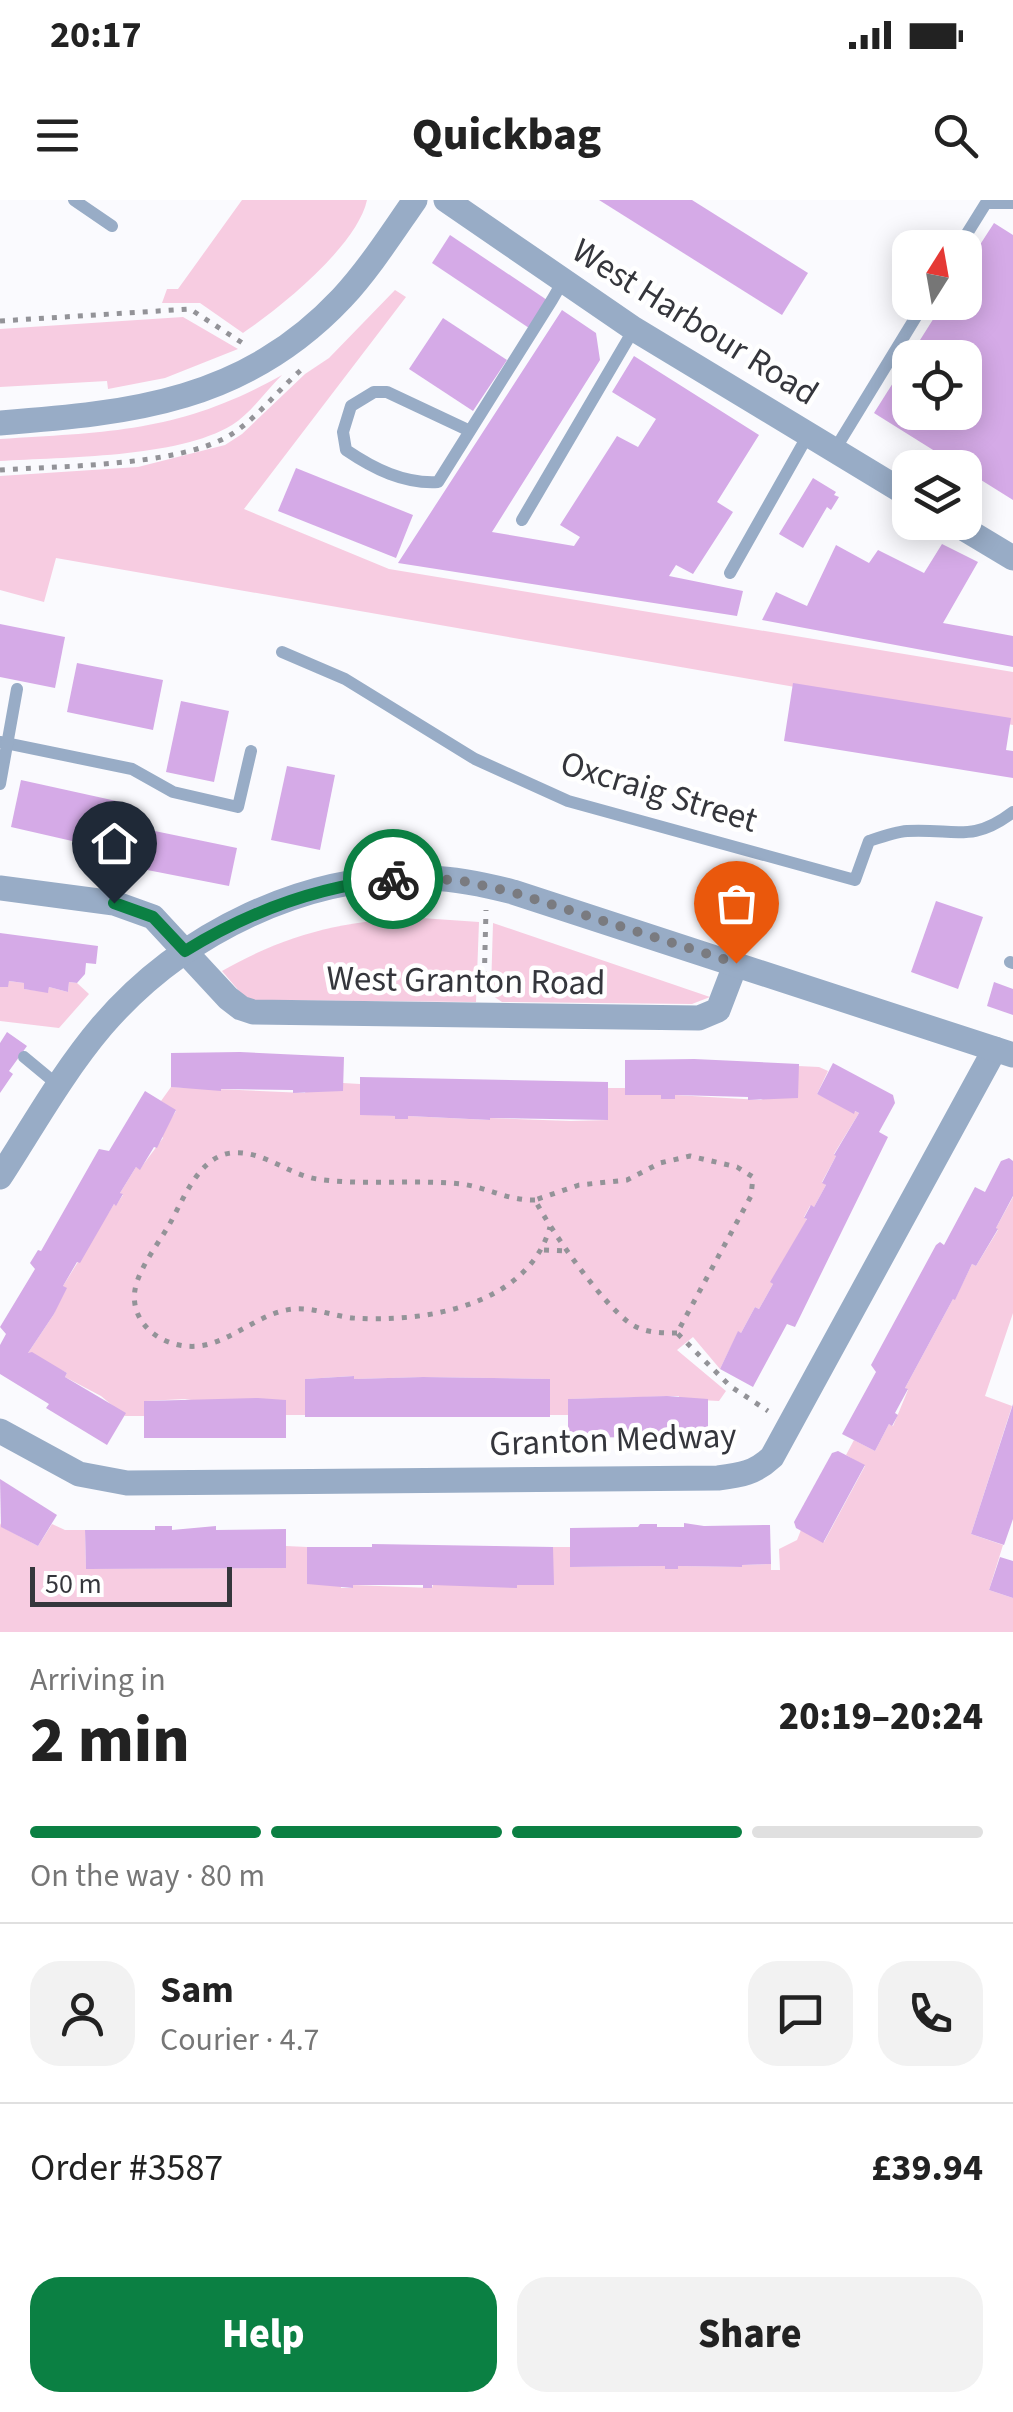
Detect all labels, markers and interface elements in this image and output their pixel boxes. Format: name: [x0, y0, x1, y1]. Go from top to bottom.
text: 20:17: [50, 8, 142, 62]
text: Quickbag: [412, 103, 601, 167]
icon: menu: [30, 108, 85, 163]
icon: search: [928, 108, 983, 163]
street label: West Harbour Road: [562, 226, 828, 418]
north arrow: [892, 230, 982, 320]
map controls: [892, 230, 982, 540]
button: locate: [892, 340, 982, 430]
button: layers: [892, 450, 982, 540]
street label: Oxcraig Street: [554, 738, 764, 846]
pin: [72, 801, 157, 904]
icon: home: [87, 816, 142, 871]
courier: [343, 829, 443, 929]
icon: bike: [366, 852, 421, 907]
pin: [694, 861, 779, 964]
icon: bag: [709, 876, 764, 931]
street label: West Granton Road: [326, 954, 606, 1008]
street label: Granton Medway: [489, 1411, 737, 1469]
scale bar: [30, 1562, 232, 1606]
text: 50 m: [45, 1564, 102, 1604]
text: Arriving in: [30, 1657, 166, 1703]
text: 20:19–20:24: [779, 1690, 983, 1744]
text: 2 min: [30, 1694, 190, 1787]
text: On the way · 80 m: [30, 1853, 265, 1899]
button: person: [30, 1961, 135, 2066]
button: chat: [748, 1961, 853, 2066]
button: phone: [878, 1961, 983, 2066]
text: Sam: [160, 1963, 234, 2017]
text: Courier · 4.7: [160, 2017, 320, 2063]
text: Order #3587: [30, 2141, 223, 2195]
text: £39.94: [871, 2141, 983, 2195]
button: Help: [30, 2277, 497, 2392]
button: Share: [517, 2277, 983, 2392]

